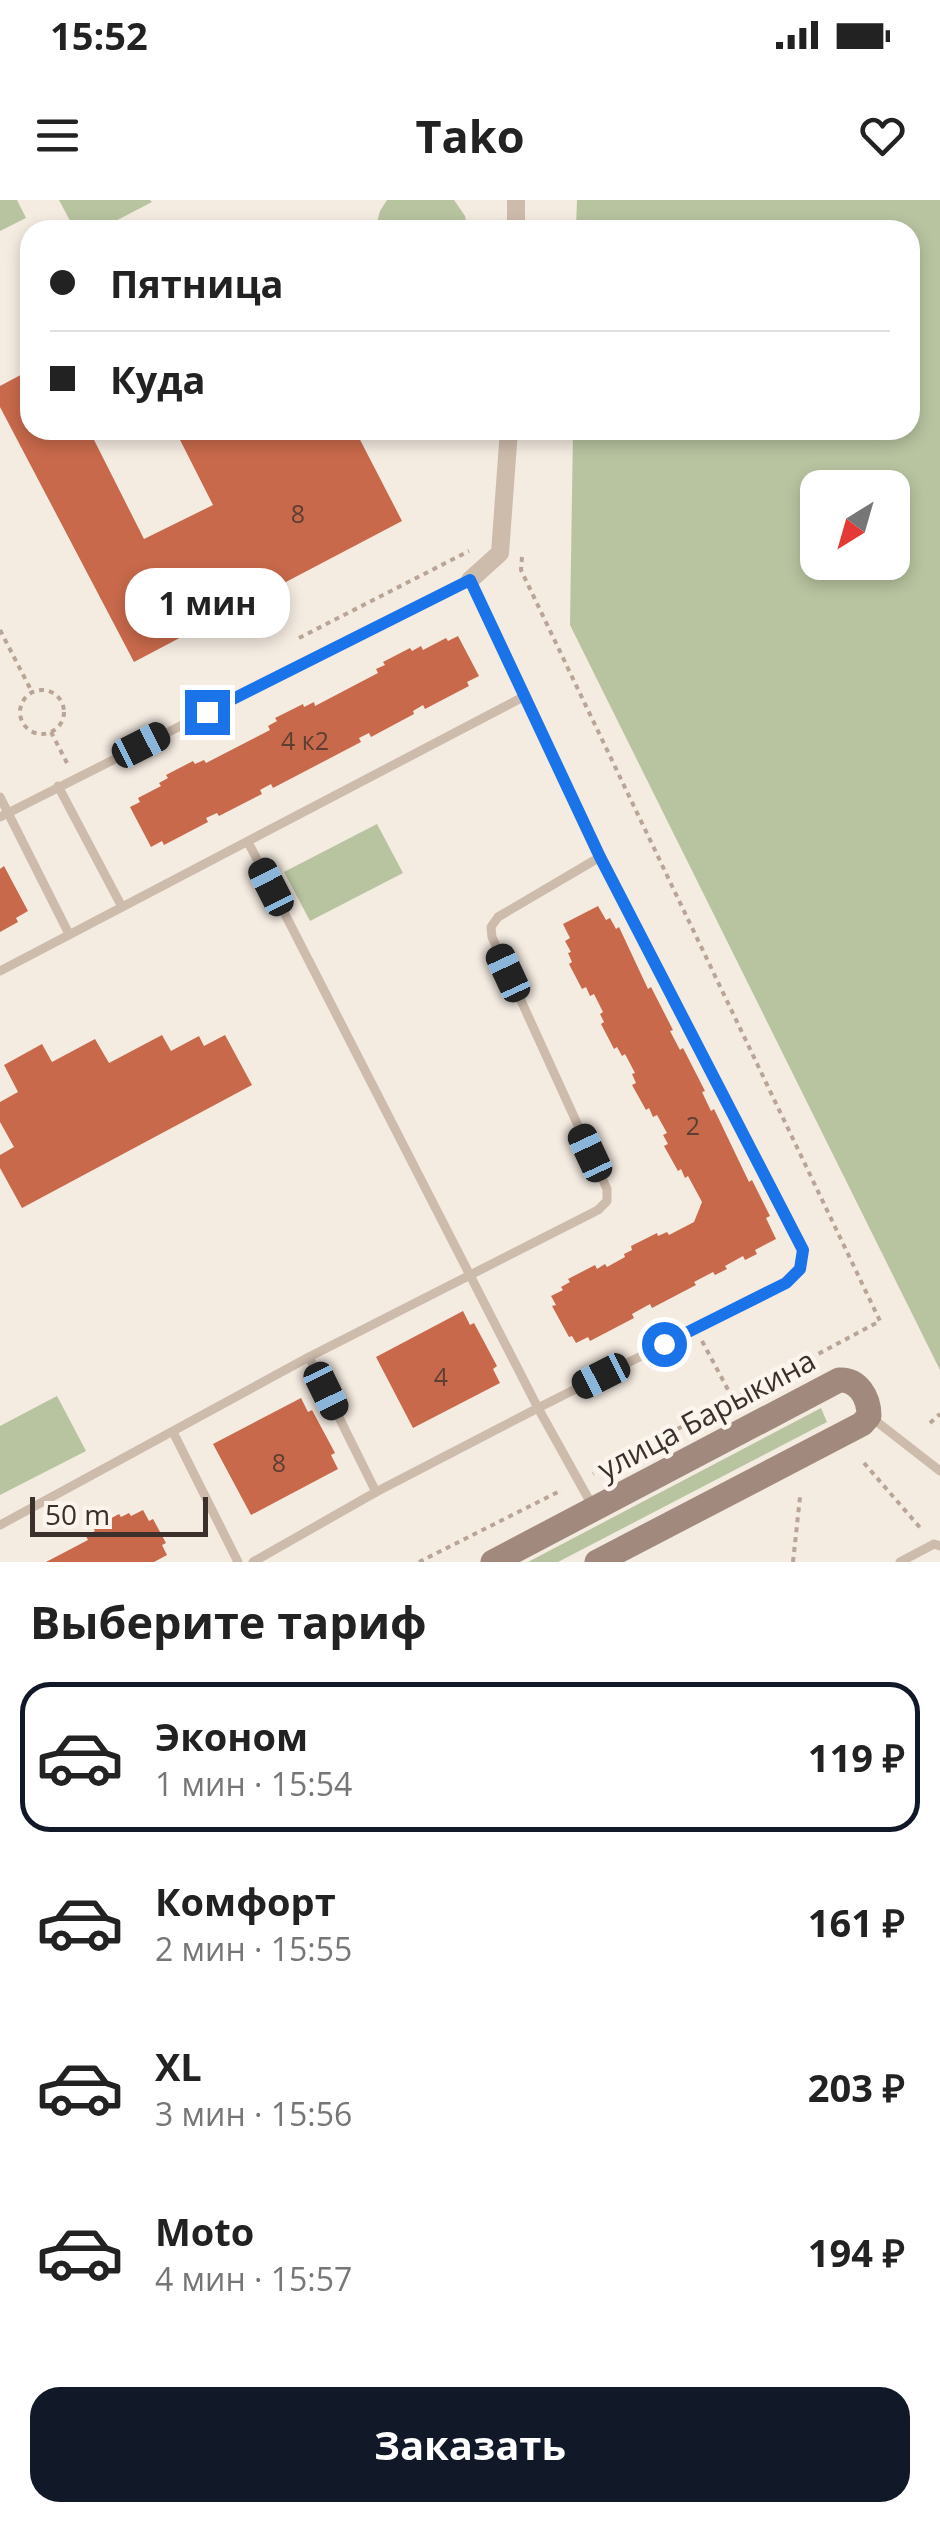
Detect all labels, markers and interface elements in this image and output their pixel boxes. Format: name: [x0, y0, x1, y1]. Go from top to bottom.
text: 15:52: [50, 9, 148, 61]
text: Tako: [415, 105, 525, 166]
icon: menu: [30, 108, 85, 163]
icon: heart: [855, 108, 910, 163]
text: Пятница: [110, 257, 284, 309]
text: Куда: [110, 353, 205, 405]
north arrow: [800, 470, 910, 580]
map controls: [800, 470, 910, 580]
house number: 8: [291, 496, 305, 530]
callout: 1 мин: [124, 567, 290, 637]
text: 1 мин: [159, 581, 256, 624]
route end: [185, 690, 230, 735]
car: [107, 718, 175, 772]
house number: 4 к2: [281, 723, 329, 757]
car: [244, 853, 298, 921]
car: [482, 939, 534, 1007]
house number: 2: [686, 1108, 700, 1142]
car: [564, 1119, 616, 1187]
route start: [642, 1322, 687, 1367]
street label: улица Барыкина: [590, 1339, 822, 1489]
car: [567, 1349, 635, 1403]
car: [299, 1357, 353, 1425]
house number: 4: [434, 1359, 448, 1393]
house number: 8: [272, 1445, 286, 1479]
scale bar: [30, 1492, 208, 1536]
text: 50 m: [45, 1495, 110, 1533]
text: Выберите тариф: [30, 1591, 427, 1652]
text: Эконом: [155, 1710, 308, 1762]
icon: car: [35, 1712, 125, 1802]
text: 119 ₽: [808, 1731, 905, 1783]
text: 1 мин · 15:54: [155, 1762, 352, 1805]
text: Комфорт: [155, 1875, 336, 1927]
icon: car: [35, 1877, 125, 1967]
text: 161 ₽: [808, 1896, 905, 1948]
text: 2 мин · 15:55: [155, 1927, 352, 1970]
text: XL: [155, 2040, 202, 2092]
icon: car: [35, 2042, 125, 2132]
text: 203 ₽: [808, 2061, 905, 2113]
text: 3 мин · 15:56: [155, 2092, 352, 2135]
text: Moto: [155, 2205, 254, 2257]
icon: car: [35, 2207, 125, 2297]
text: 194 ₽: [808, 2226, 905, 2278]
text: 4 мин · 15:57: [155, 2257, 352, 2300]
button: Заказать: [30, 2387, 910, 2502]

